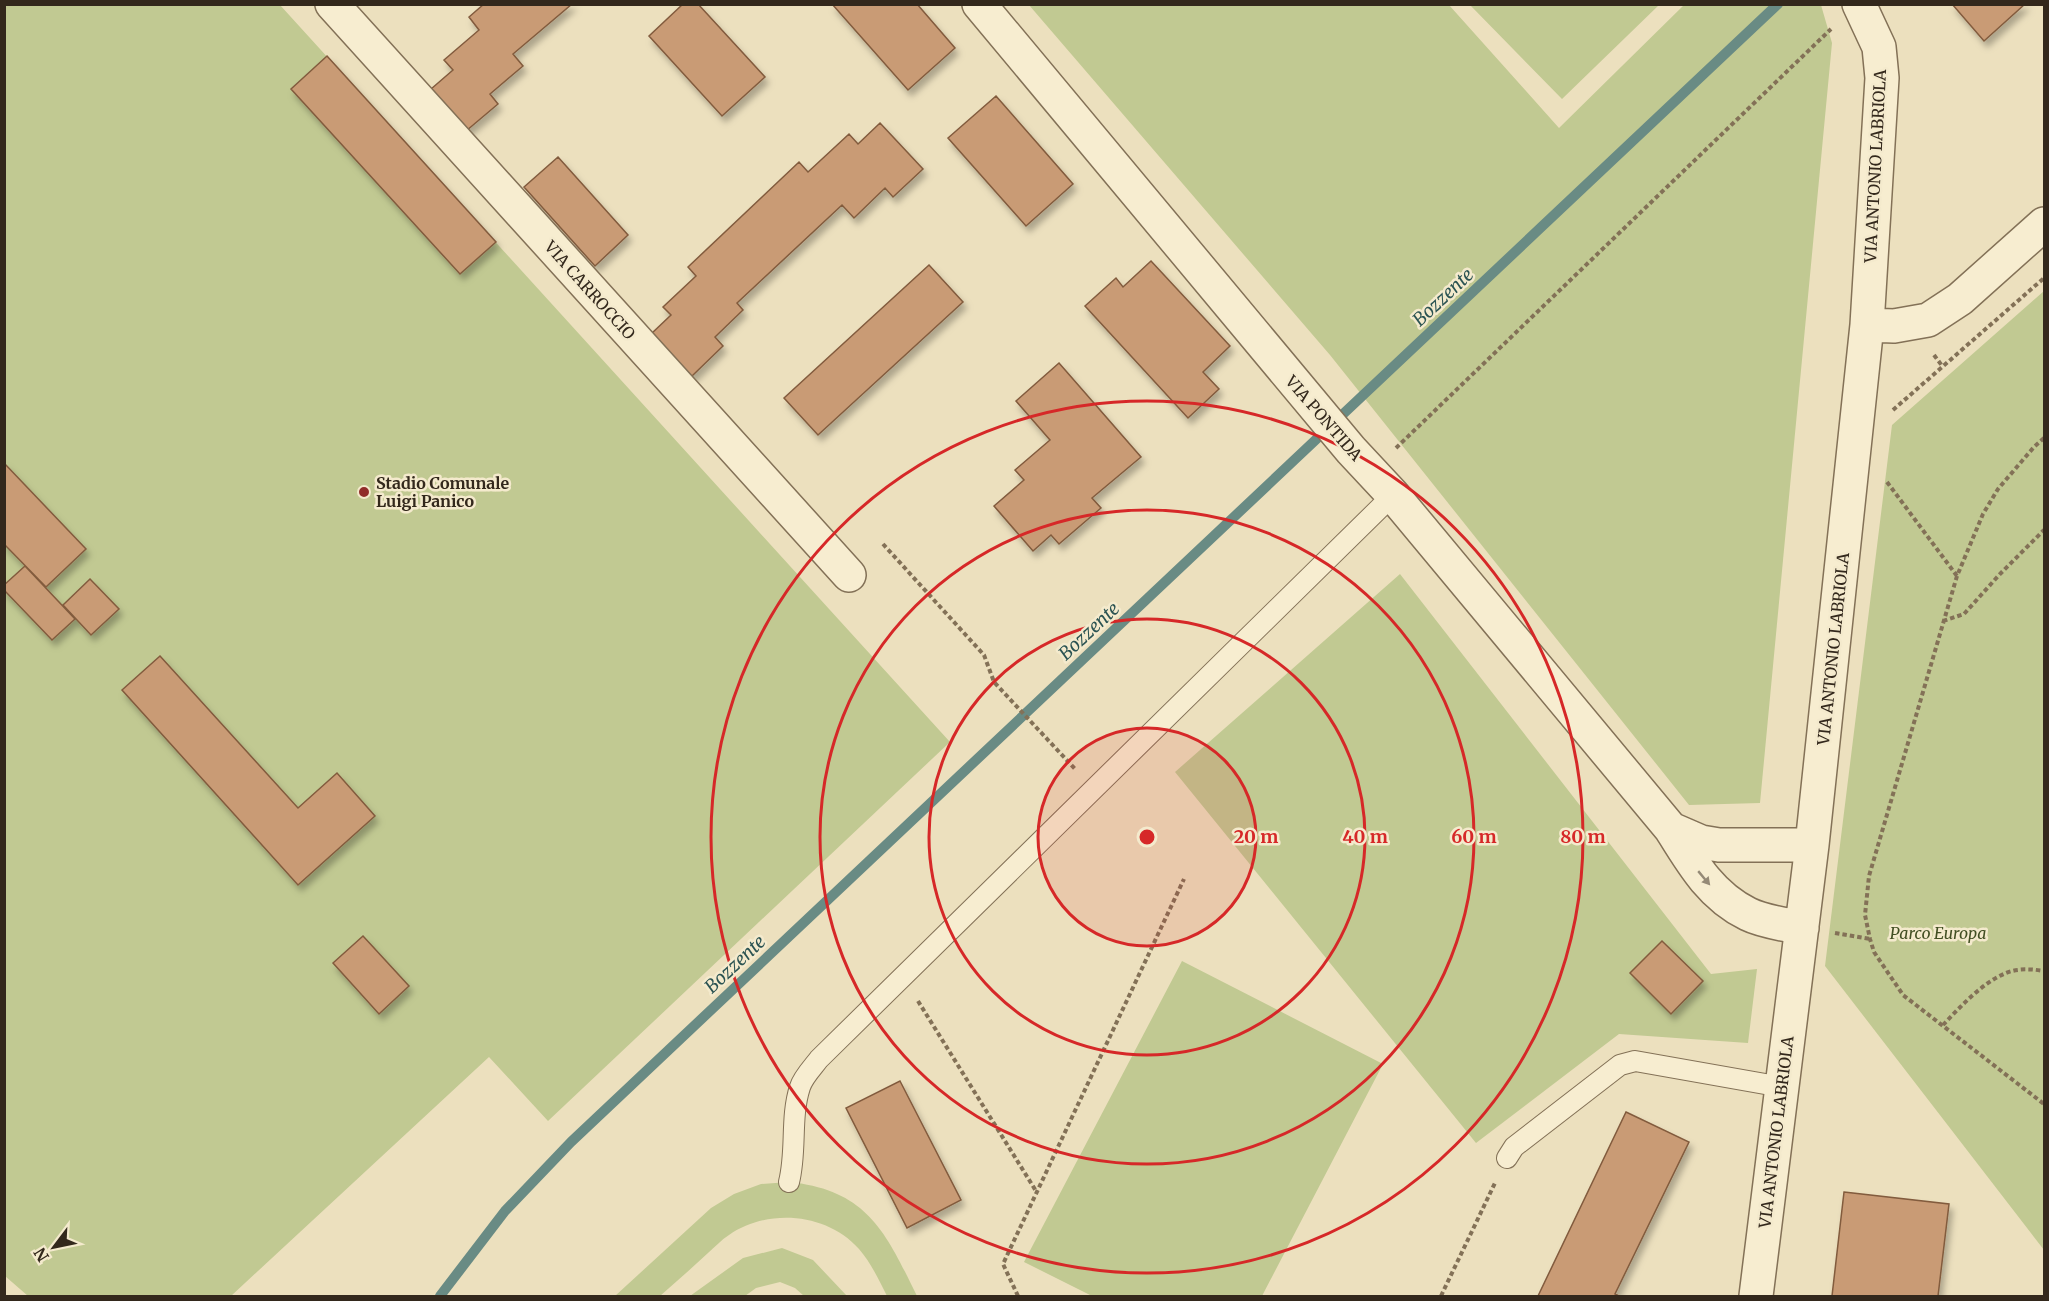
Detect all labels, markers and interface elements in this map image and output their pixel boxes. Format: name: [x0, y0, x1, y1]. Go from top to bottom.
street label: VIA ANTONIO LABRIOLA: [1860, 68, 1890, 264]
street label: VIA CARROCCIO: [540, 236, 640, 344]
water label: Bozzente: [1408, 263, 1478, 331]
street label: VIA PONTIDA: [1281, 371, 1367, 465]
place label: Stadio Comunale Luigi Panico: [376, 473, 509, 511]
marker: Stadio Comunale Luigi Panico: [357, 485, 371, 499]
street label: VIA ANTONIO LABRIOLA: [1813, 551, 1853, 747]
water label: Bozzente: [1054, 597, 1124, 665]
text: 20 m: [1234, 825, 1278, 848]
text: 40 m: [1342, 825, 1388, 848]
text: 60 m: [1451, 825, 1497, 848]
text: 80 m: [1560, 825, 1606, 848]
centre of rings: [1137, 827, 1157, 847]
one-way arrow: [1697, 870, 1710, 885]
park label: Parco Europa: [1890, 923, 1986, 943]
water label: Bozzente: [700, 930, 770, 998]
street label: VIA ANTONIO LABRIOLA: [1754, 1034, 1798, 1230]
north arrow: [24, 1217, 84, 1277]
text: N: [29, 1244, 53, 1266]

